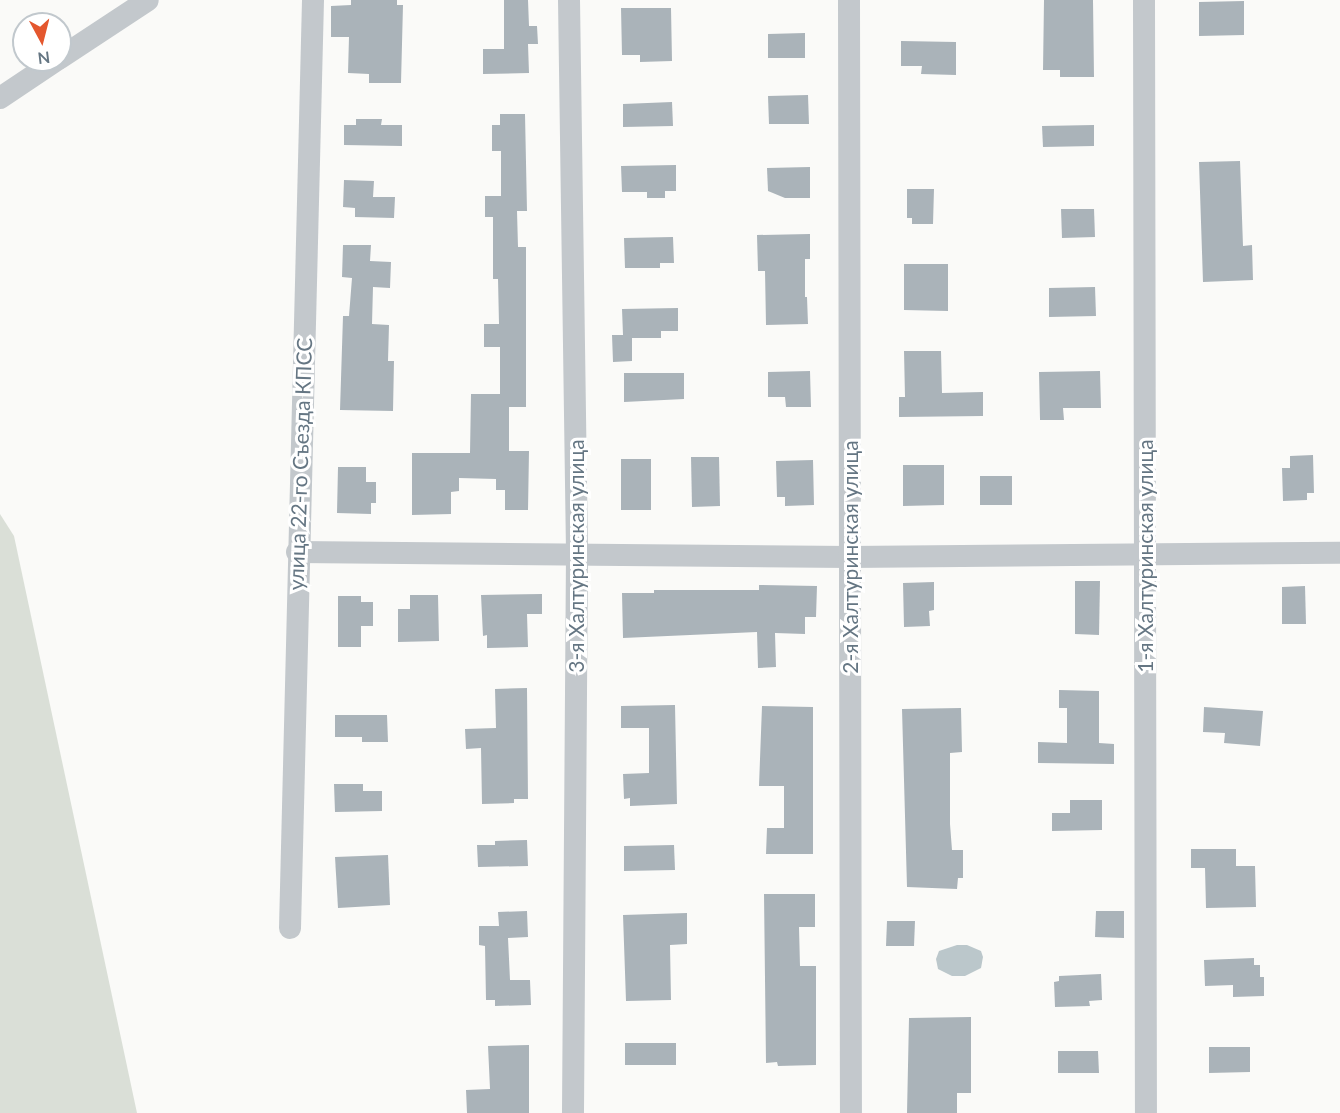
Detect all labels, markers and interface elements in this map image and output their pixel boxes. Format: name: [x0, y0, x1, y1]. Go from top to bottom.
north arrow: [12, 12, 72, 72]
text: N: [37, 48, 51, 69]
street label: улица 22-го Съезда КПСС: [283, 337, 317, 591]
street label: 3-я Халтуринская улица: [563, 439, 589, 673]
street label: 1-я Халтуринская улица: [1132, 439, 1158, 673]
street label: 2-я Халтуринская улица: [837, 440, 863, 674]

